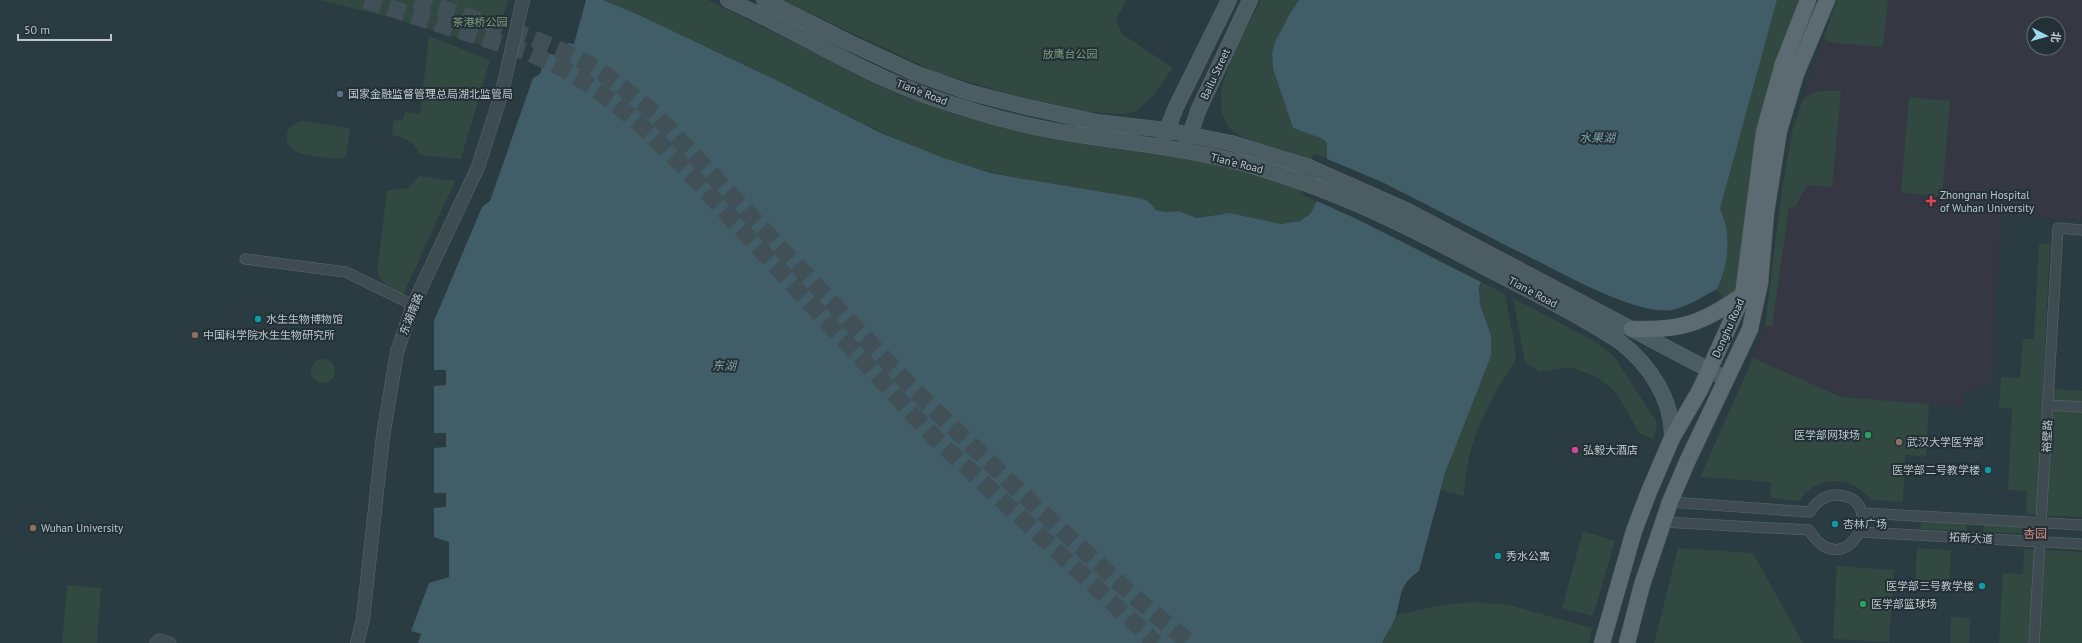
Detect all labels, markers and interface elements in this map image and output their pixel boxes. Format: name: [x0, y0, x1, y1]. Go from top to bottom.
park label: 茶港桥公园: [453, 15, 508, 29]
scale bar: [18, 16, 111, 42]
north arrow: [2026, 16, 2066, 56]
text: 50 m: [24, 22, 50, 37]
text: 北: [2048, 31, 2063, 43]
street label: Bailu Street: [1197, 46, 1233, 102]
park label: 放鹰台公园: [1043, 47, 1098, 61]
street label: Tian'e Road: [894, 76, 950, 108]
place label: 国家金融监督管理总局湖北监管局: [348, 87, 513, 101]
marker: 国家金融监督管理总局湖北监管局: [335, 89, 345, 99]
water label: 水果湖: [1579, 130, 1617, 145]
street label: Tian'e Road: [1209, 150, 1265, 176]
place label: Zhongnan Hospital of Wuhan University: [1940, 188, 2035, 215]
marker: Zhongnan Hospital of Wuhan University: [1925, 195, 1937, 207]
street label: Tian'e Road: [1506, 273, 1560, 311]
street label: 东湖南路: [396, 291, 426, 337]
street label: Donghu Road: [1709, 296, 1747, 360]
place label: 水生生物博物馆: [266, 312, 343, 326]
marker: 水生生物博物馆: [253, 314, 263, 324]
place label: 中国科学院水生生物研究所: [203, 328, 335, 342]
marker: 中国科学院水生生物研究所: [190, 330, 200, 340]
water label: 东湖: [712, 358, 738, 373]
street label: 裕壁路: [2039, 419, 2055, 453]
place label: 医学部网球场: [1794, 428, 1860, 442]
marker: 医学部网球场: [1863, 430, 1873, 440]
place label: 武汉大学医学部: [1907, 435, 1984, 449]
marker: 武汉大学医学部: [1894, 437, 1904, 447]
place label: 弘毅大酒店: [1583, 443, 1638, 457]
marker: 弘毅大酒店: [1570, 445, 1580, 455]
place label: 医学部二号教学楼: [1892, 463, 1980, 477]
marker: 医学部二号教学楼: [1983, 465, 1993, 475]
place label: 杏林广场: [1843, 517, 1887, 531]
marker: 杏林广场: [1830, 519, 1840, 529]
place label: Wuhan University: [41, 521, 124, 535]
marker: Wuhan University: [28, 523, 38, 533]
district label: 杏园: [2023, 526, 2047, 541]
street label: 拓新大道: [1949, 530, 1993, 546]
place label: 秀水公寓: [1506, 549, 1550, 563]
marker: 秀水公寓: [1493, 551, 1503, 561]
place label: 医学部三号教学楼: [1886, 579, 1974, 593]
marker: 医学部三号教学楼: [1977, 581, 1987, 591]
place label: 医学部篮球场: [1871, 597, 1937, 611]
marker: 医学部篮球场: [1858, 599, 1868, 609]

